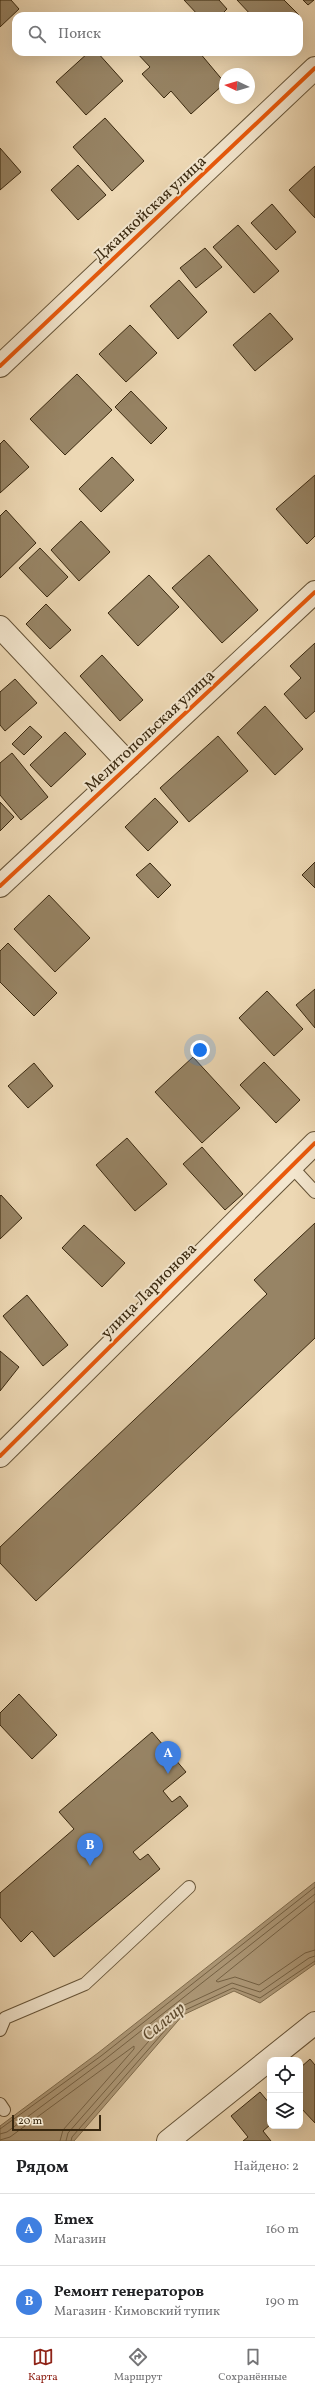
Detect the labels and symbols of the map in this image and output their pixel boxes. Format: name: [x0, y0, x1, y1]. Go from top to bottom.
north arrow: [219, 68, 255, 104]
street label: Джанкойская улица: [89, 151, 212, 268]
street label: Мелитопольская улица: [80, 665, 220, 798]
your location: [190, 1040, 210, 1060]
street label: улица Ларионова: [96, 1238, 202, 1344]
pin: A: [155, 1741, 181, 1774]
pin: B: [77, 1833, 103, 1866]
water label: Салгир: [138, 1997, 190, 2047]
scale bar: [12, 2113, 101, 2132]

